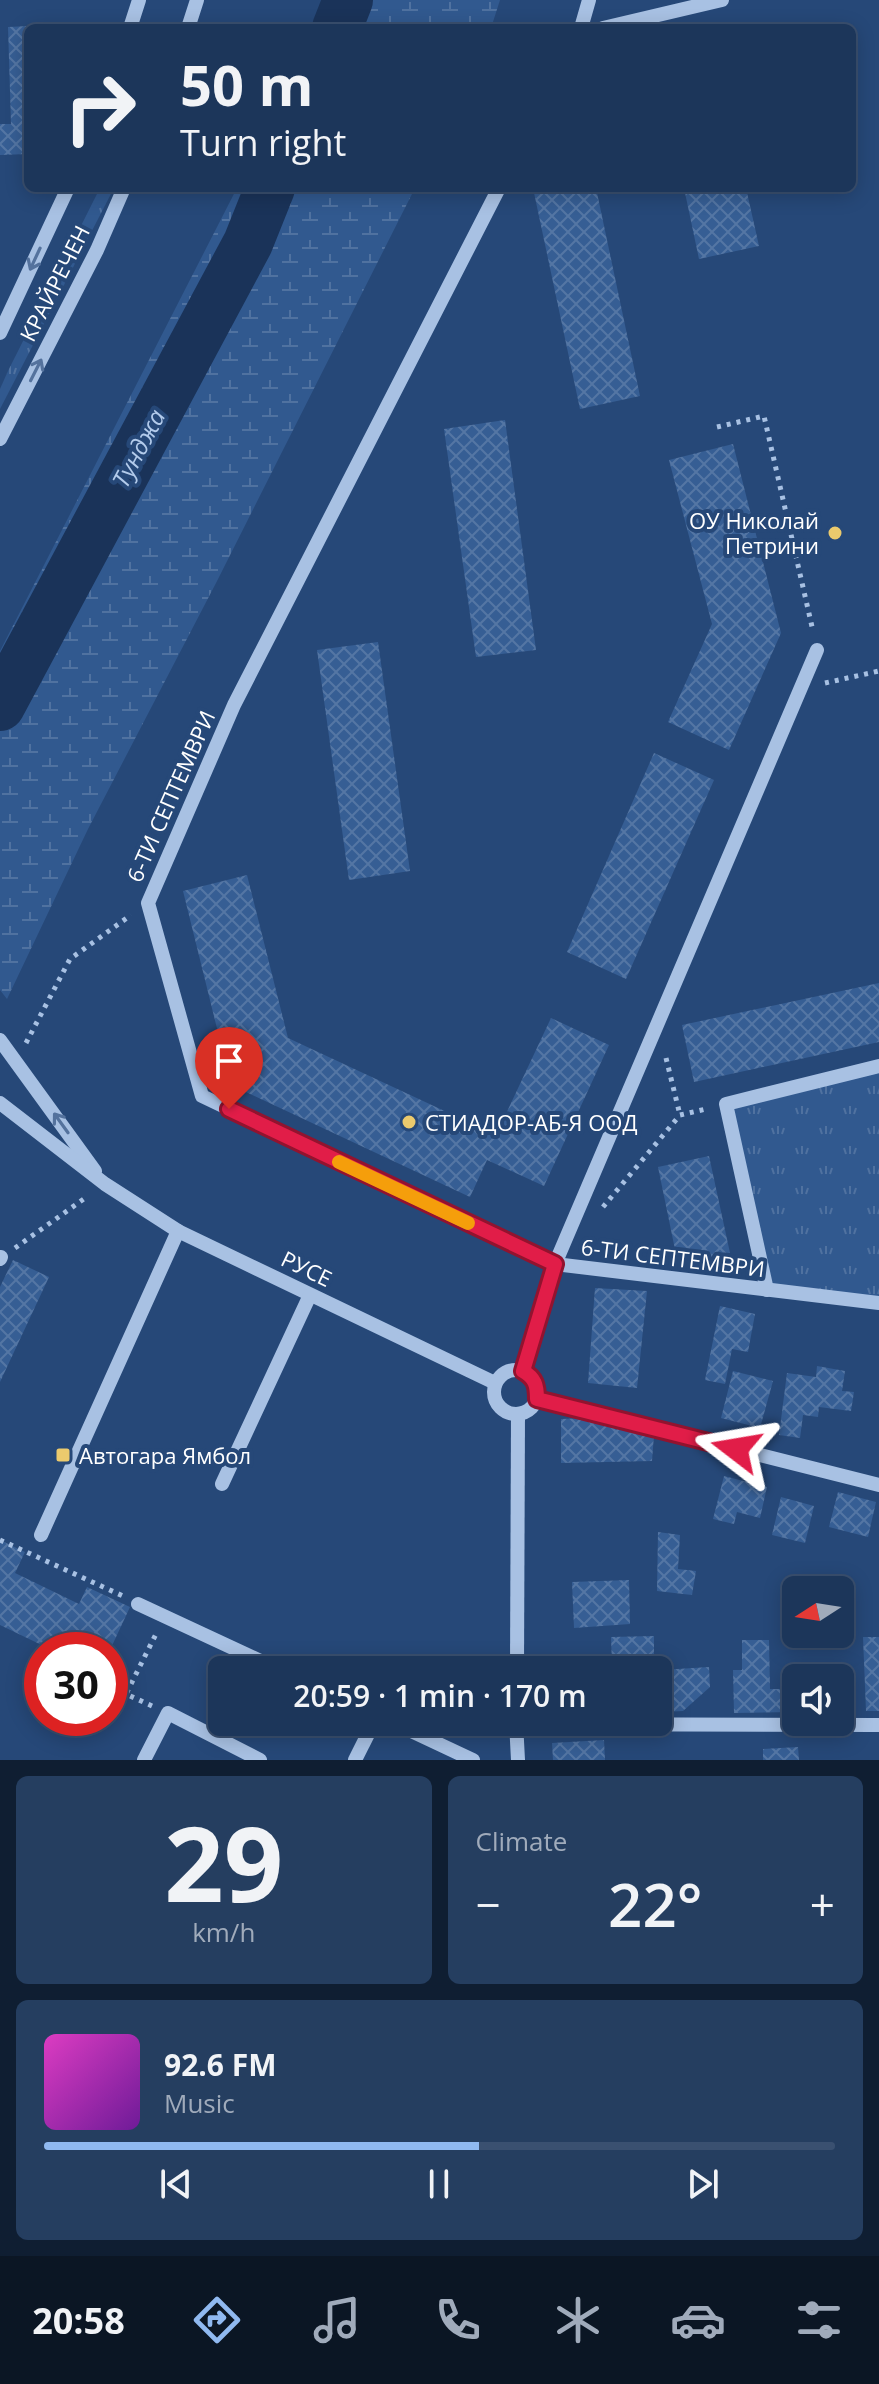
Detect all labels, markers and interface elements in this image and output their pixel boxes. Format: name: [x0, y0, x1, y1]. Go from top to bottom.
text: 50 m: [180, 46, 314, 122]
icon: right: [48, 56, 152, 160]
text: Turn right: [180, 118, 346, 167]
street label: КРАЙРЕЧЕН: [12, 220, 96, 346]
one-way arrow: [27, 246, 42, 270]
one-way arrow: [28, 358, 44, 382]
water label: Тунджа: [104, 403, 173, 493]
place label: ОУ Николай Петрини: [689, 505, 819, 560]
marker: ОУ Николай Петрини: [826, 524, 844, 542]
street label: 6-ТИ СЕПТЕМВРИ: [119, 706, 221, 886]
pin: [195, 1027, 263, 1109]
icon: arrive: [207, 1039, 251, 1083]
place label: СТИАДОР-АБ-Я ООД: [425, 1107, 637, 1137]
one-way arrow: [52, 1112, 69, 1134]
marker: СТИАДОР-АБ-Я ООД: [400, 1113, 418, 1131]
street label: 6-ТИ СЕПТЕМВРИ: [580, 1231, 766, 1283]
street label: РУСЕ: [277, 1243, 337, 1293]
position arrow: [694, 1407, 778, 1491]
place label: Автогара Ямбол: [79, 1440, 251, 1470]
marker: Автогара Ямбол: [54, 1446, 72, 1464]
north arrow: [782, 1576, 854, 1648]
map controls: [782, 1576, 854, 1736]
speed limit sign: 30: [24, 1632, 128, 1736]
button: sound: [782, 1664, 854, 1736]
text: 20:59 · 1 min · 170 m: [293, 1675, 587, 1716]
text: 29: [164, 1791, 283, 1932]
text: Climate: [476, 1823, 567, 1859]
text: 22°: [608, 1863, 702, 1945]
text: −: [476, 1874, 501, 1934]
text: +: [810, 1874, 835, 1934]
text: km/h: [192, 1914, 255, 1950]
text: 92.6 FM: [164, 2044, 277, 2085]
text: Music: [164, 2085, 235, 2121]
icon: previous: [154, 2162, 198, 2206]
icon: pause: [417, 2162, 461, 2206]
icon: next: [681, 2162, 725, 2206]
icon: directions: [189, 2292, 245, 2348]
icon: music: [309, 2292, 365, 2348]
icon: phone: [430, 2292, 486, 2348]
icon: climate: [550, 2292, 606, 2348]
icon: car: [670, 2292, 726, 2348]
icon: filters: [791, 2292, 847, 2348]
text: 20:58: [32, 2296, 125, 2345]

